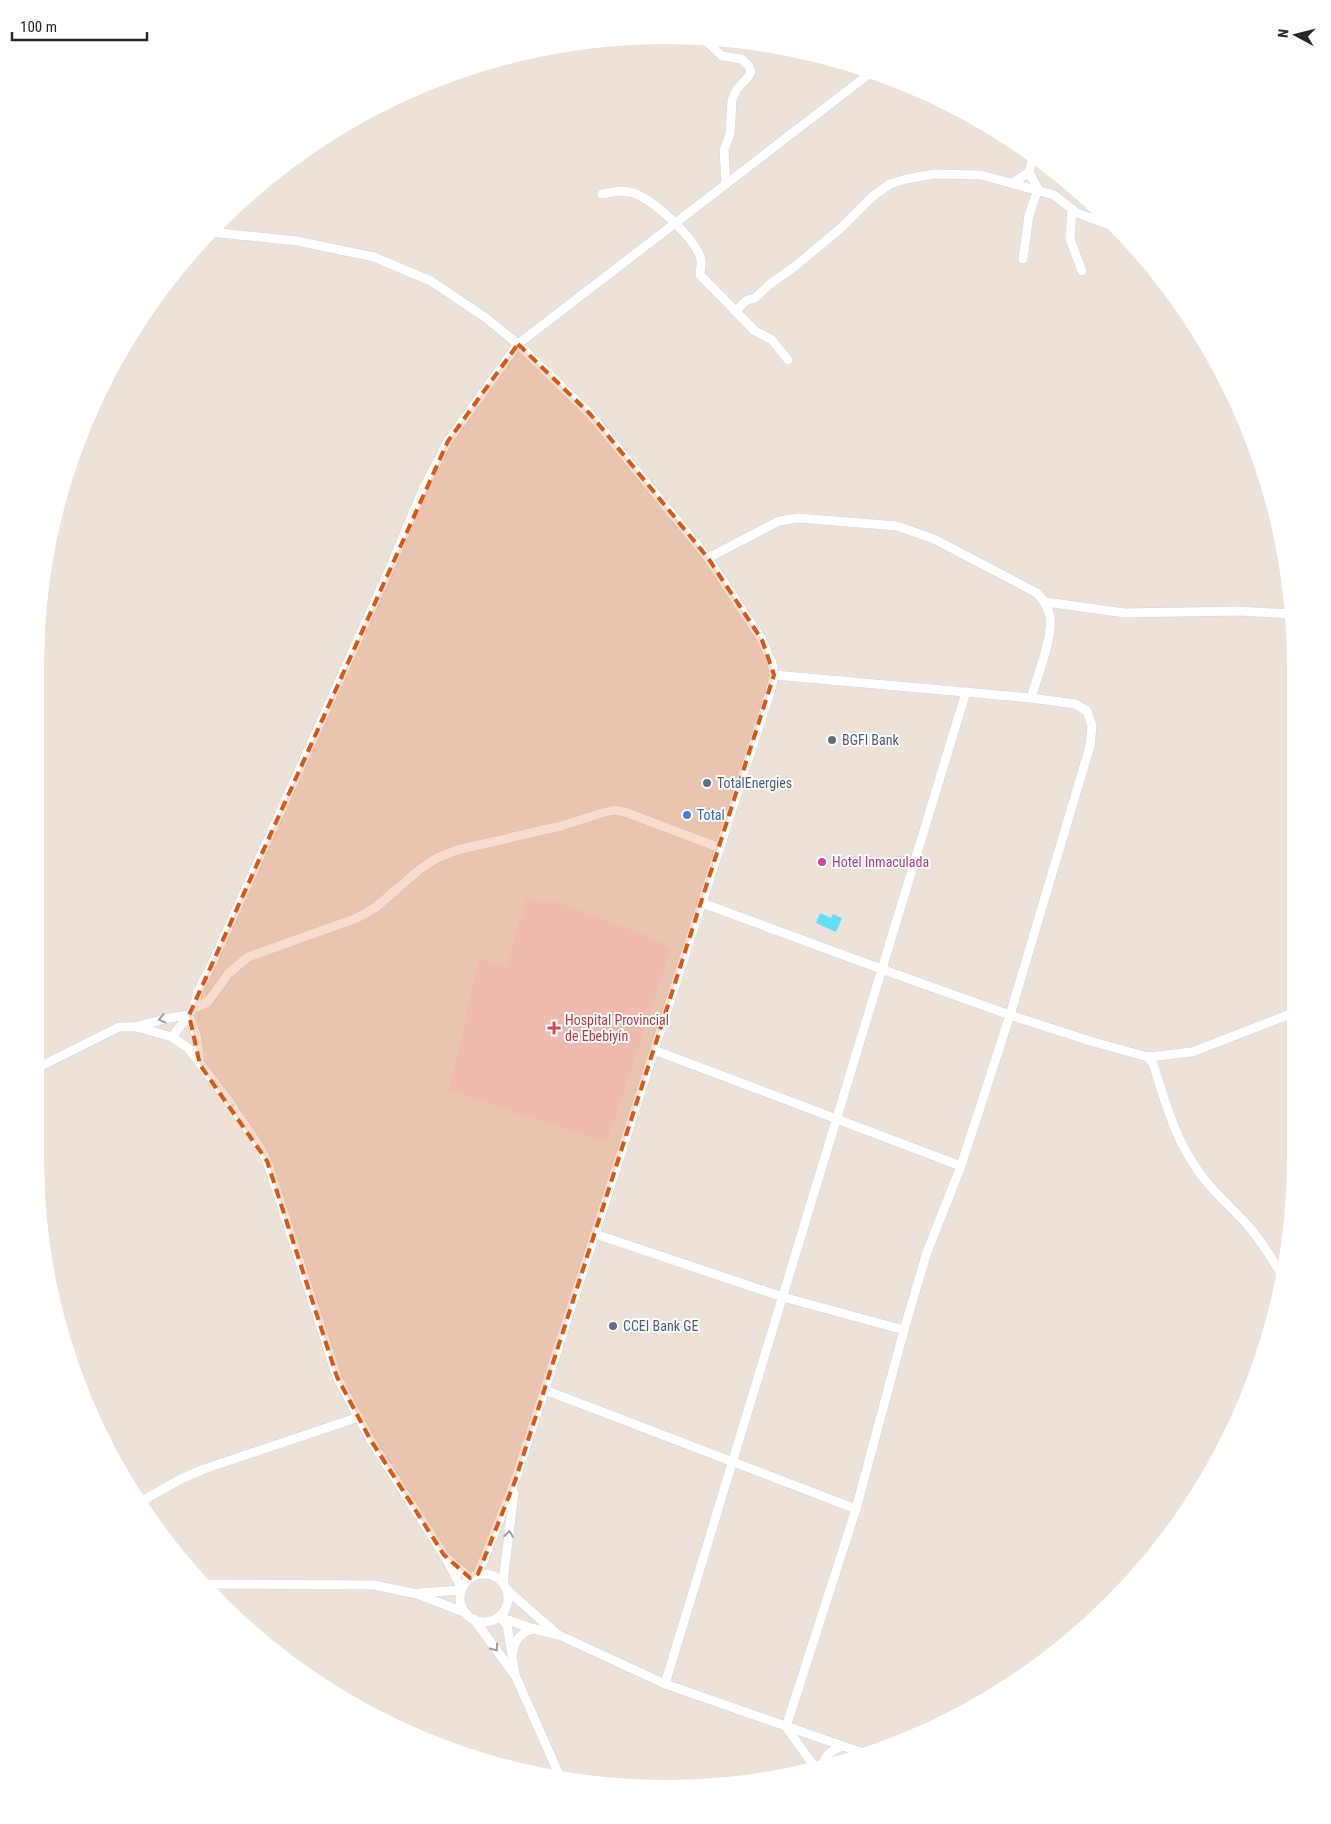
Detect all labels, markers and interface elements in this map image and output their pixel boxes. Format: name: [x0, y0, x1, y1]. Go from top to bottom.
scale bar: [12, 10, 148, 42]
north arrow: [1271, 10, 1321, 60]
text: 100 m: [20, 18, 57, 36]
text: N: [1275, 28, 1292, 39]
place label: BGFI Bank: [842, 732, 899, 748]
marker: BGFI Bank: [826, 734, 838, 746]
place label: TotalEnergies: [717, 775, 792, 791]
marker: TotalEnergies: [701, 777, 713, 789]
place label: Total: [697, 807, 725, 823]
marker: Total: [681, 809, 693, 821]
place label: Hotel Inmaculada: [832, 854, 929, 870]
marker: Hotel Inmaculada: [816, 856, 828, 868]
place label: Hospital Provincial de Ebebiyín: [565, 1012, 669, 1044]
one-way arrow: [158, 1013, 167, 1024]
marker: Hospital Provincial de Ebebiyín: [547, 1021, 561, 1035]
place label: CCEI Bank GE: [623, 1318, 698, 1334]
marker: CCEI Bank GE: [607, 1320, 619, 1332]
one-way arrow: [503, 1529, 514, 1537]
one-way arrow: [489, 1642, 498, 1652]

